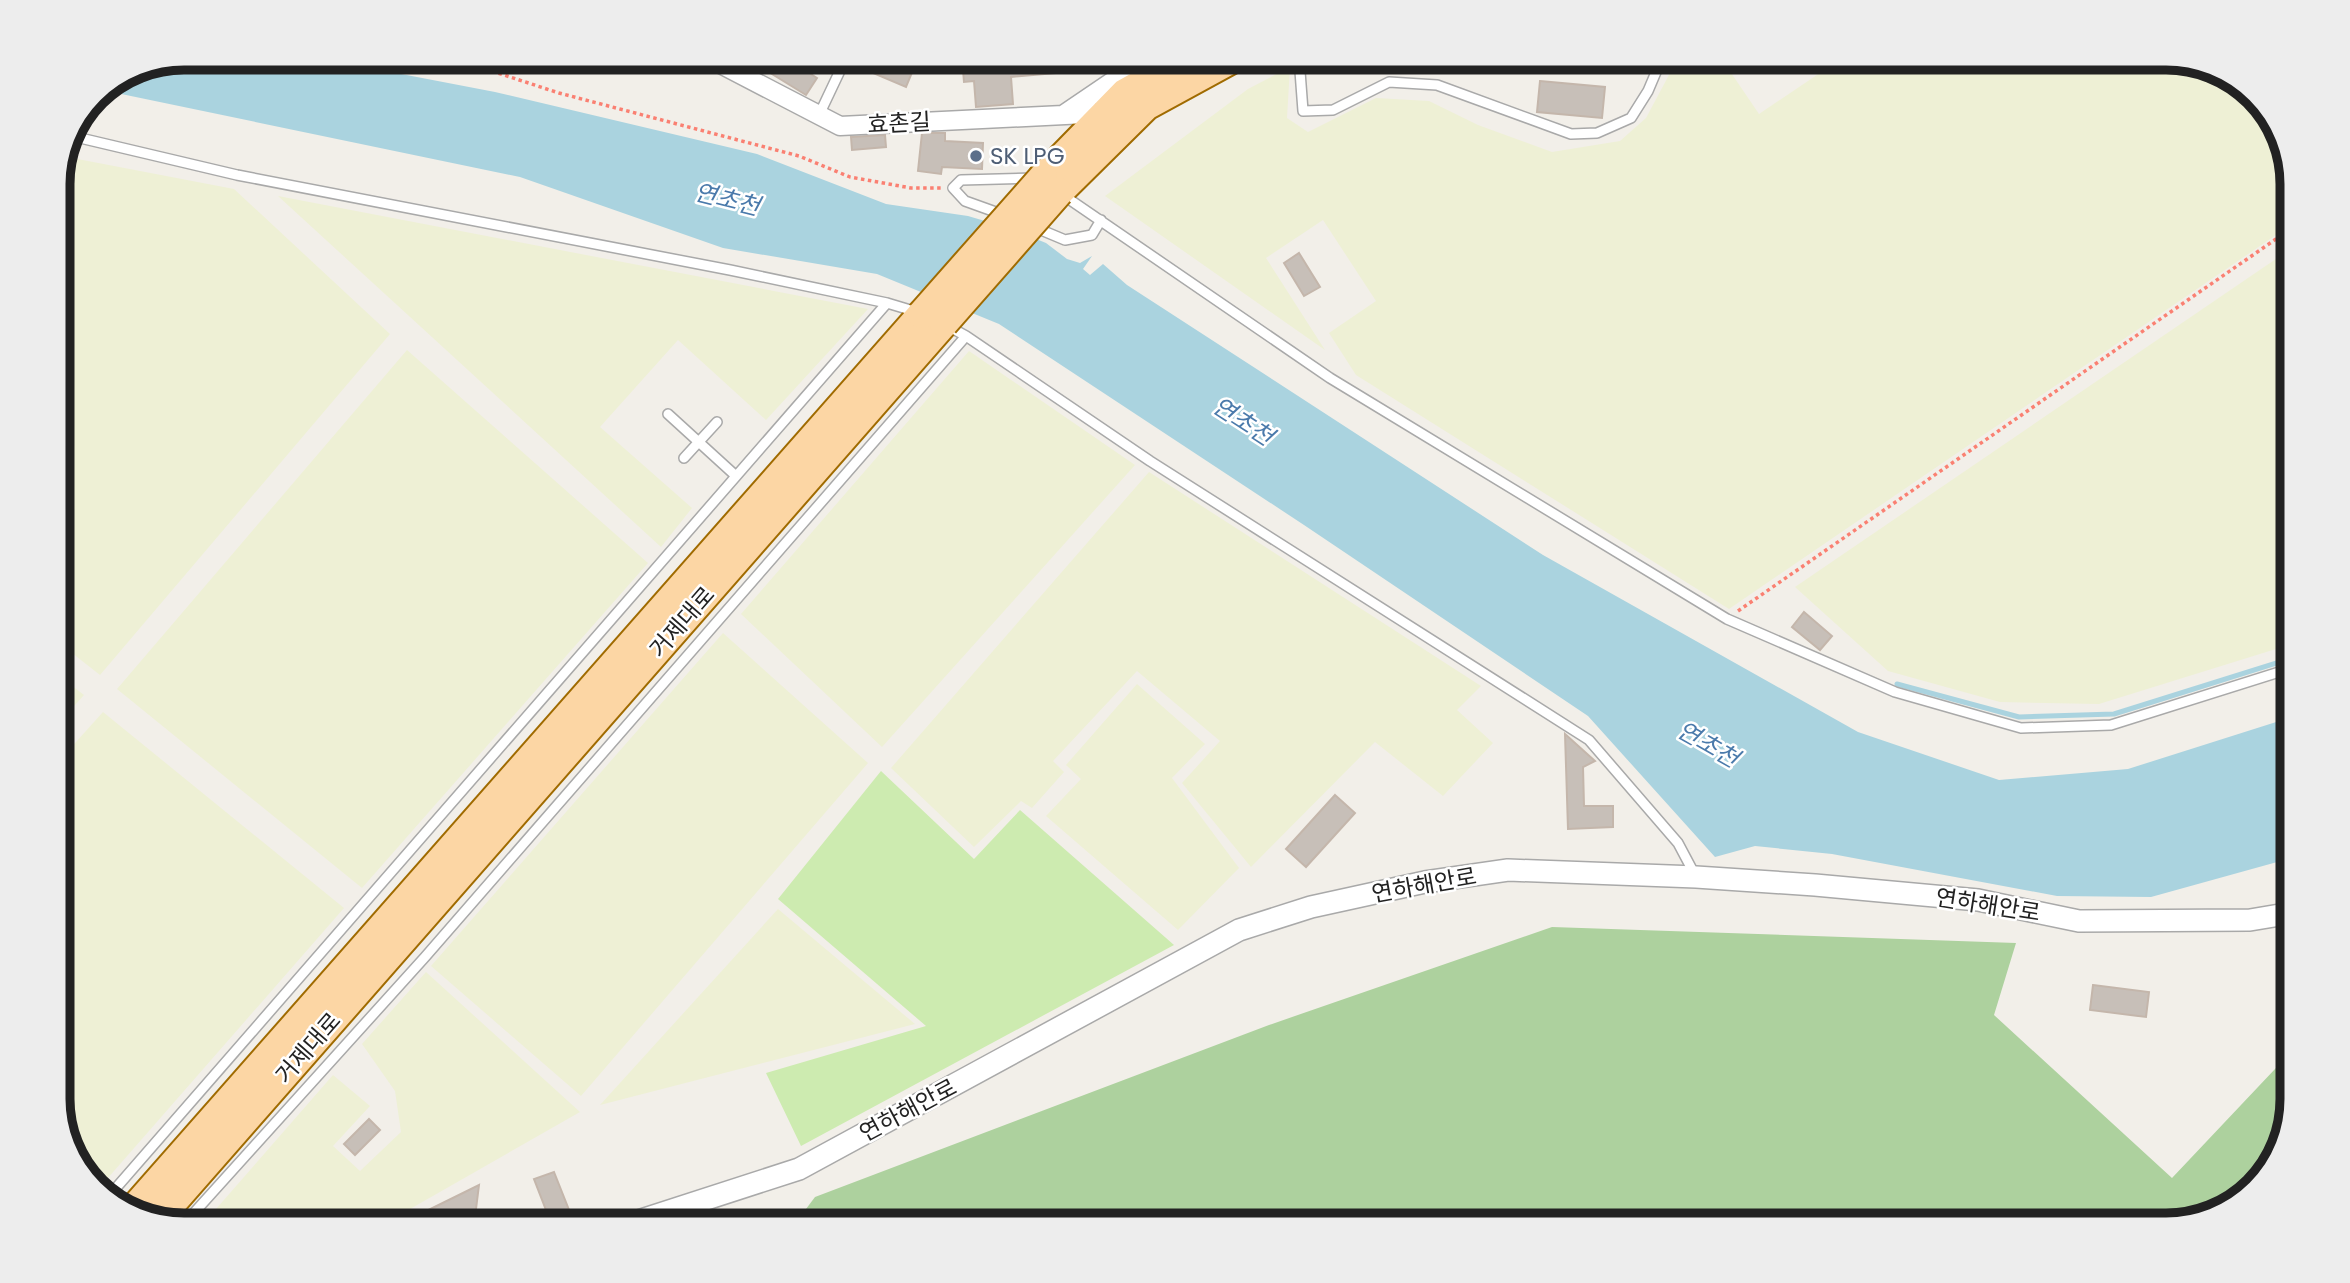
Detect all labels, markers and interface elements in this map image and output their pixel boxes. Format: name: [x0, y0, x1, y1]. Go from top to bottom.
street label: 효촌길: [866, 105, 932, 141]
place label: SK LPG: [990, 140, 1065, 172]
marker: SK LPG: [968, 148, 984, 164]
water label: 연초천: [691, 175, 766, 224]
water label: 연초천: [1206, 389, 1282, 454]
street label: 거제대로: [642, 580, 722, 664]
water label: 연초천: [1671, 713, 1747, 776]
street label: 연하해안로: [1369, 860, 1479, 910]
street label: 연하해안로: [1933, 881, 2043, 929]
street label: 거제대로: [268, 1006, 348, 1090]
street label: 연하해안로: [854, 1071, 962, 1149]

